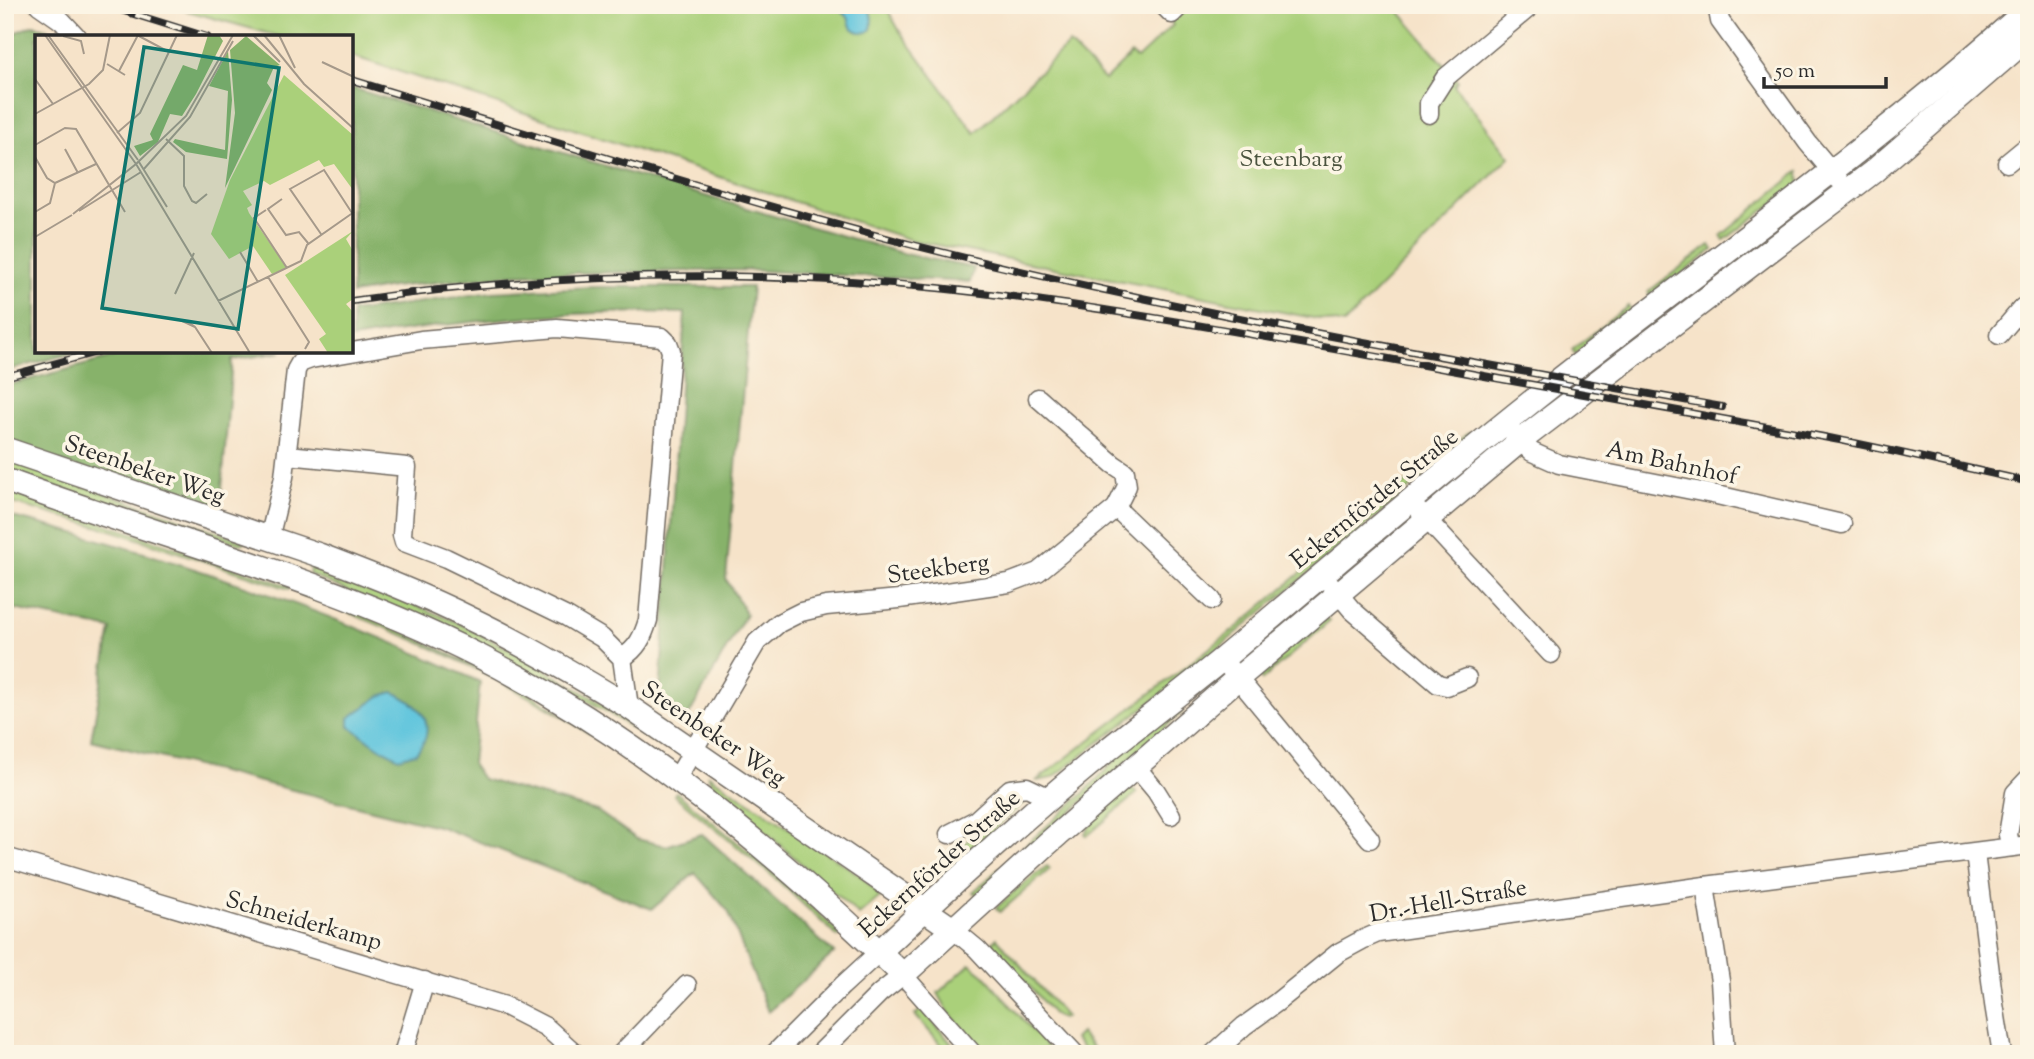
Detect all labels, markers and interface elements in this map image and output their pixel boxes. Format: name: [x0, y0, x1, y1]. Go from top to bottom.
inset map: [35, 35, 354, 354]
scale bar: [1764, 46, 1887, 90]
text: 50 m: [1774, 57, 1815, 87]
park label: Steenbarg: [1239, 143, 1343, 177]
street label: Eckernförder Straße: [1284, 421, 1466, 578]
street label: Steenbeker Weg: [59, 427, 230, 514]
street label: Am Bahnhof: [1602, 433, 1742, 495]
street label: Steekberg: [885, 546, 992, 594]
street label: Steenbeker Weg: [634, 674, 792, 796]
street label: Eckernförder Straße: [852, 783, 1029, 946]
street label: Dr.-Hell-Straße: [1367, 871, 1530, 933]
street label: Schneiderkamp: [221, 883, 386, 961]

